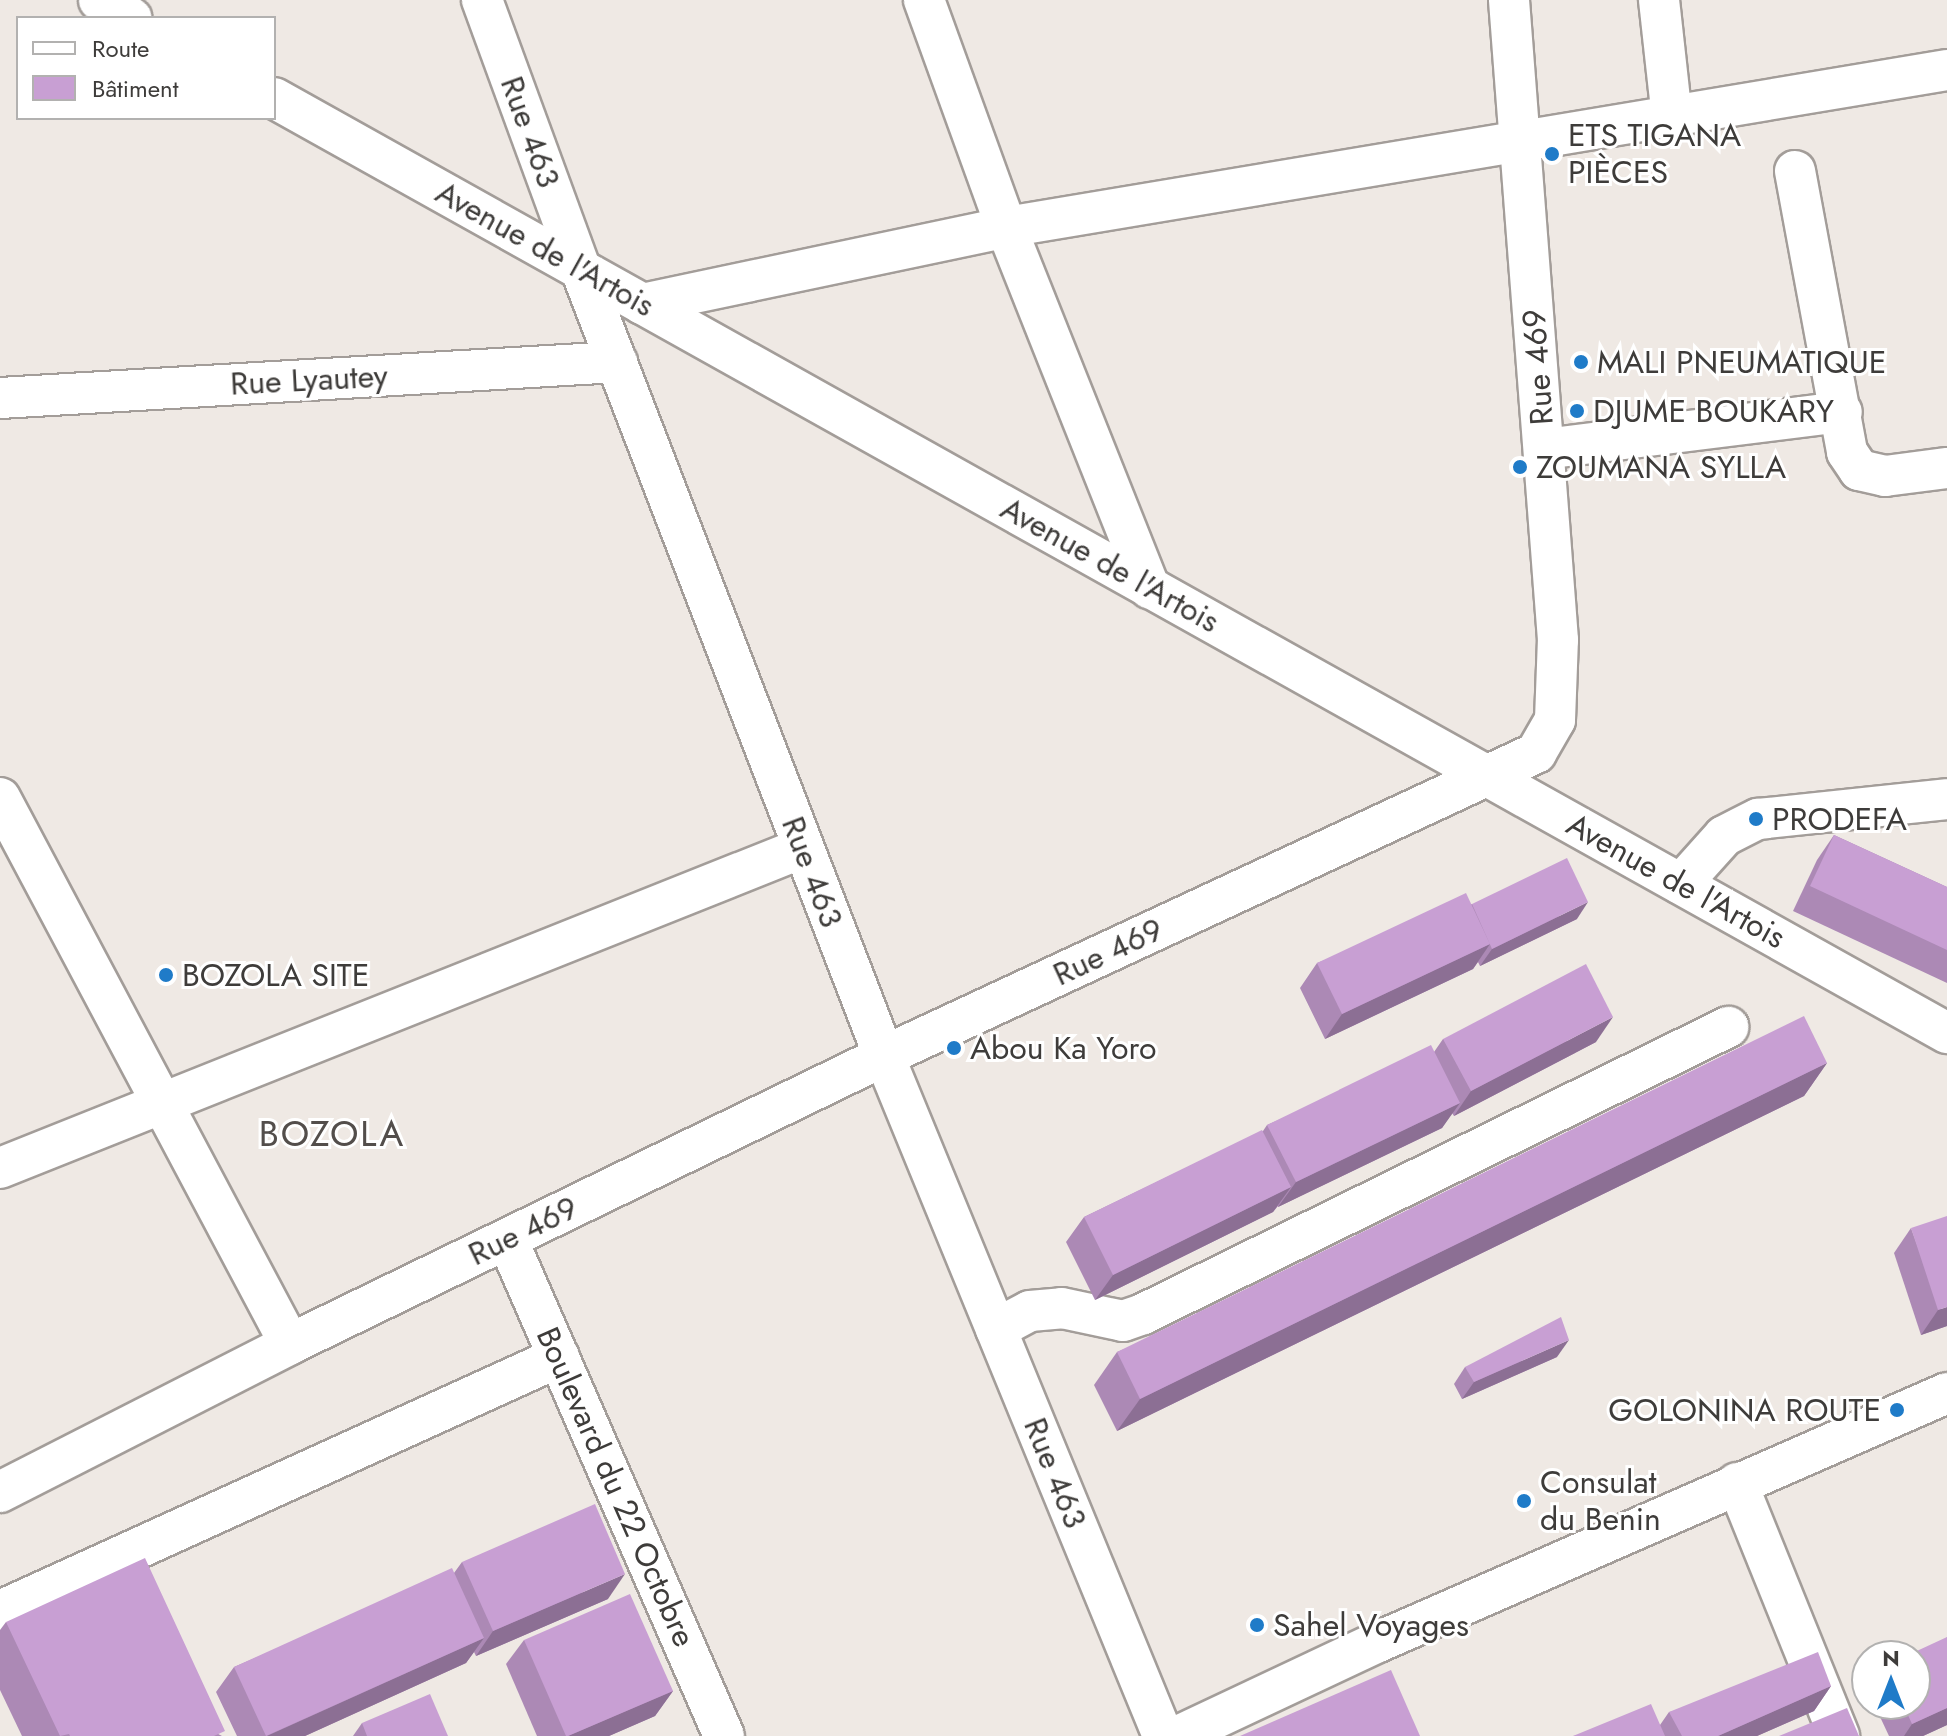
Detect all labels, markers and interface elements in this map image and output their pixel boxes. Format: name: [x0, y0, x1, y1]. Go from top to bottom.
legend: [16, 16, 276, 120]
text: Route: [92, 31, 149, 66]
text: Bâtiment: [92, 71, 178, 106]
street label: Rue 463: [492, 71, 568, 193]
place label: ETS TIGANA PIÈCES: [1568, 117, 1741, 192]
marker: ETS TIGANA PIÈCES: [1543, 145, 1561, 163]
street label: Avenue de l'Artois: [429, 173, 661, 325]
street label: Rue 469: [1515, 308, 1561, 426]
place label: MALI PNEUMATIQUE: [1597, 343, 1886, 381]
marker: MALI PNEUMATIQUE: [1572, 353, 1590, 371]
street label: Rue Lyautey: [229, 357, 389, 403]
place label: DJUME BOUKARY: [1593, 392, 1834, 430]
marker: DJUME BOUKARY: [1568, 402, 1586, 420]
place label: ZOUMANA SYLLA: [1536, 448, 1786, 486]
marker: ZOUMANA SYLLA: [1511, 458, 1529, 476]
street label: Avenue de l'Artois: [994, 489, 1226, 641]
place label: PRODEFA: [1772, 800, 1907, 838]
street label: Avenue de l'Artois: [1560, 805, 1792, 957]
marker: PRODEFA: [1747, 810, 1765, 828]
street label: Rue 463: [773, 811, 851, 933]
street label: Rue 469: [1047, 910, 1169, 994]
place label: BOZOLA SITE: [182, 956, 369, 994]
marker: BOZOLA SITE: [157, 966, 175, 984]
place label: Abou Ka Yoro: [970, 1029, 1156, 1067]
marker: Abou Ka Yoro: [945, 1039, 963, 1057]
district label: BOZOLA: [259, 1112, 405, 1156]
street label: Rue 469: [462, 1188, 584, 1274]
street label: Boulevard du 22 Octobre: [528, 1321, 704, 1653]
place label: GOLONINA ROUTE: [1608, 1391, 1881, 1429]
marker: GOLONINA ROUTE: [1888, 1401, 1906, 1419]
street label: Rue 463: [1016, 1412, 1094, 1534]
place label: Consulat du Benin: [1540, 1464, 1661, 1539]
marker: Consulat du Benin: [1515, 1492, 1533, 1510]
place label: Sahel Voyages: [1273, 1606, 1469, 1644]
marker: Sahel Voyages: [1248, 1616, 1266, 1634]
north arrow: [1851, 1640, 1931, 1720]
text: N: [1882, 1642, 1900, 1674]

